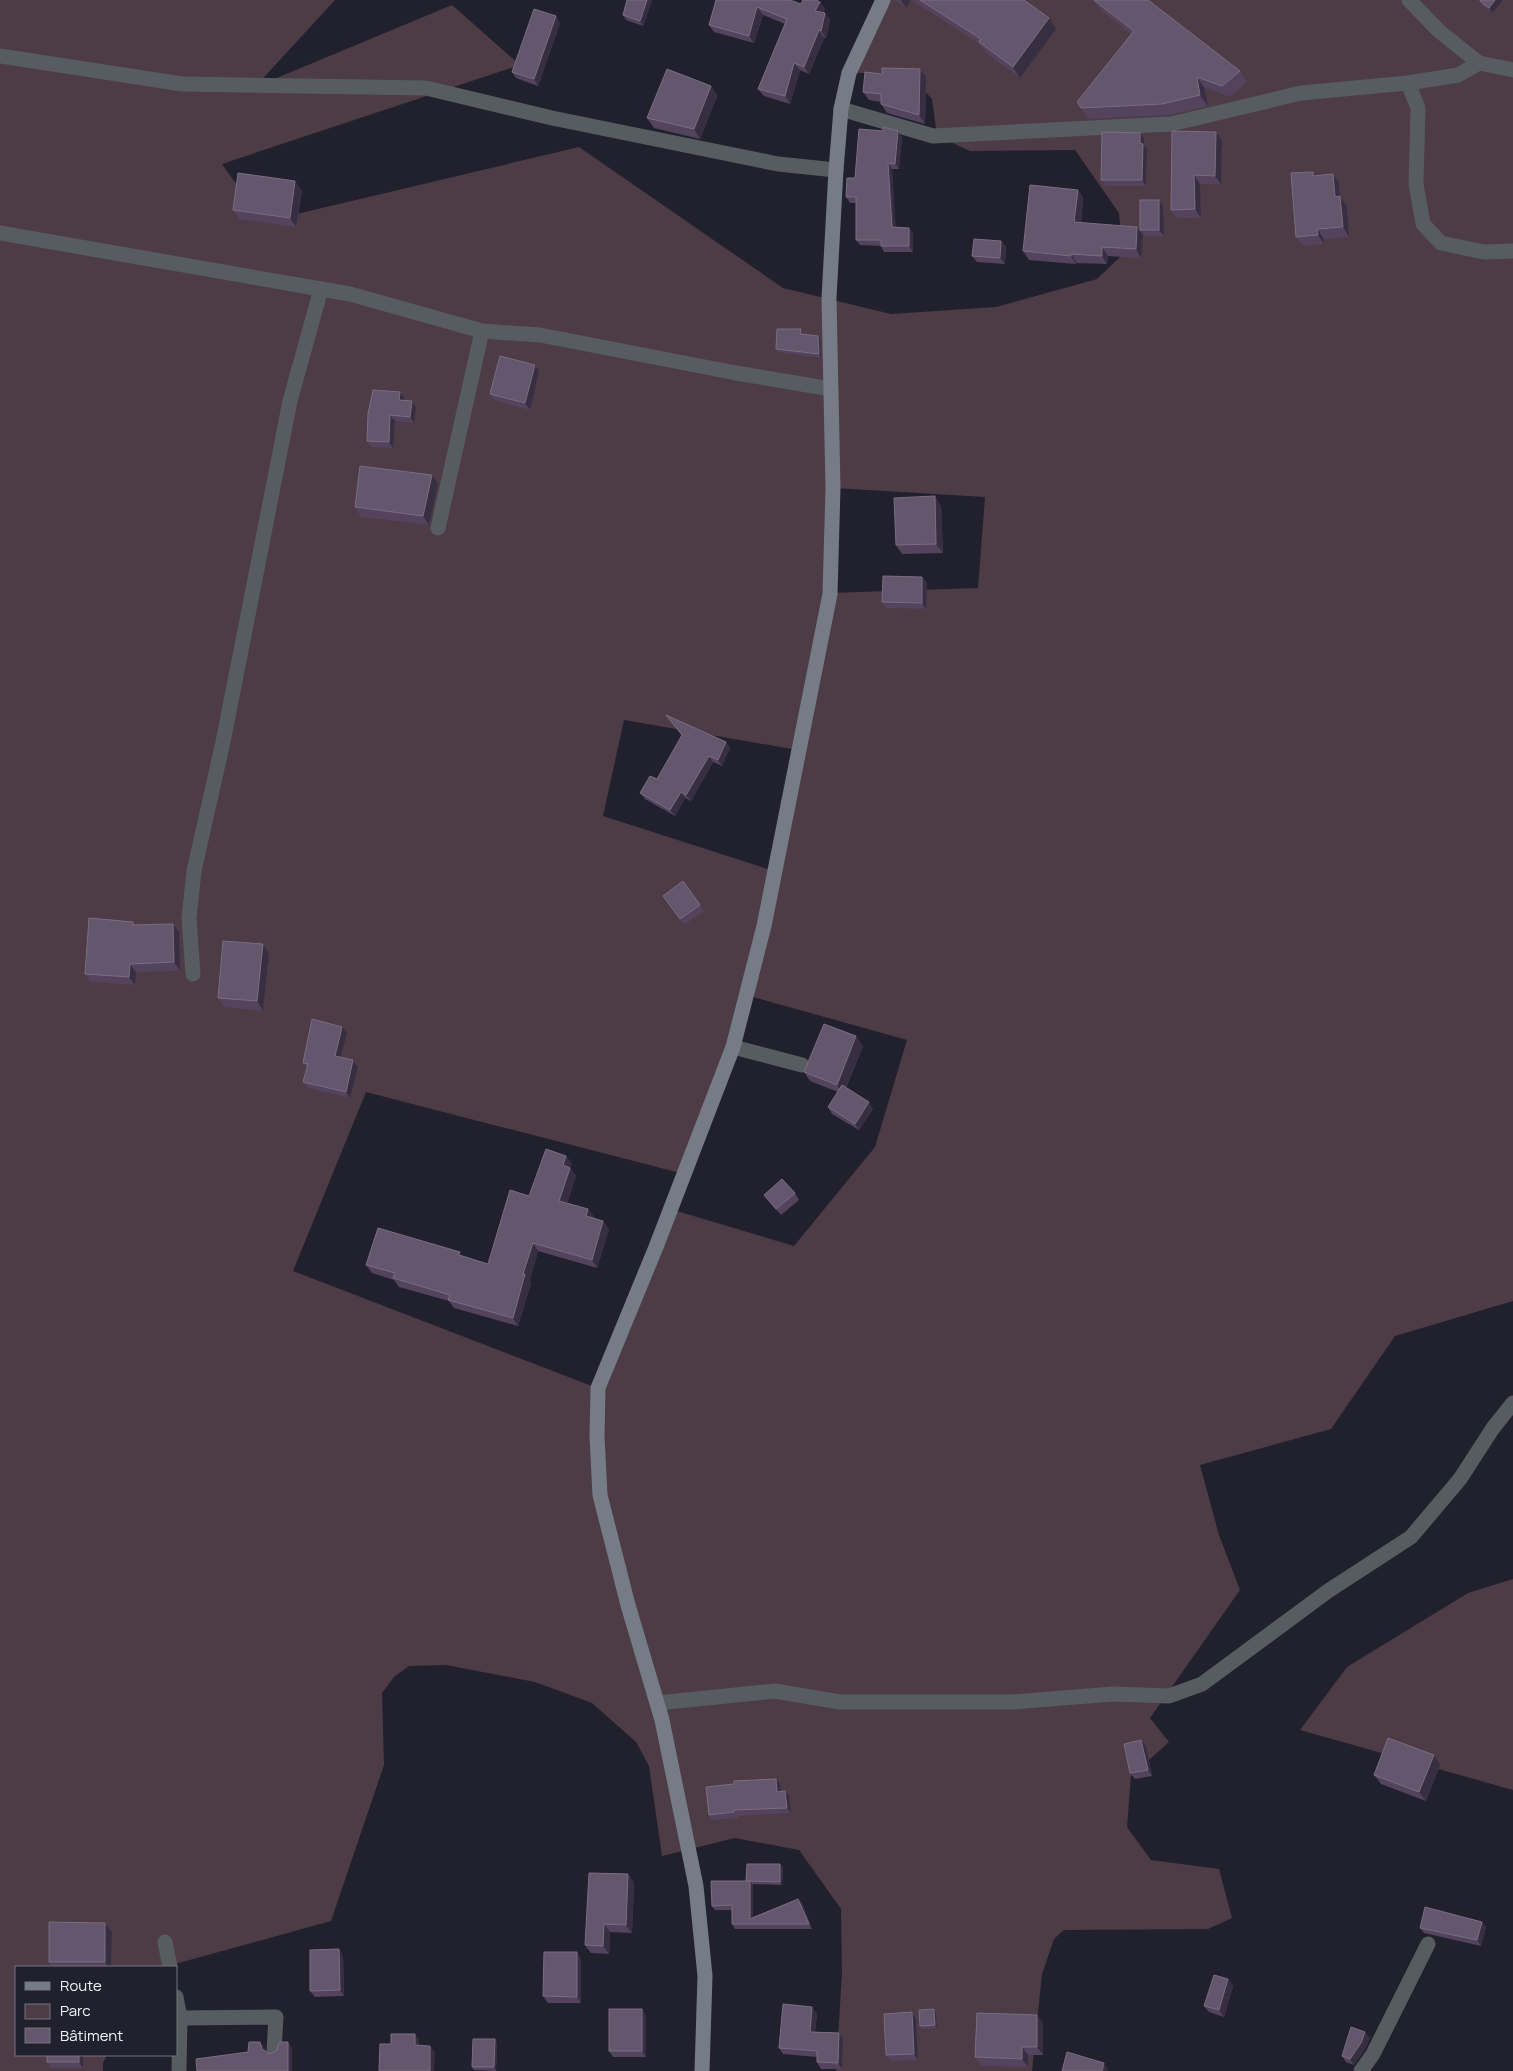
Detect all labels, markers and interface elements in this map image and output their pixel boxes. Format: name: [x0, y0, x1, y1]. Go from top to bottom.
legend: [15, 1966, 178, 2056]
text: Route: [60, 1975, 102, 1996]
text: Parc: [60, 2000, 91, 2021]
text: Bâtiment: [60, 2025, 123, 2046]

